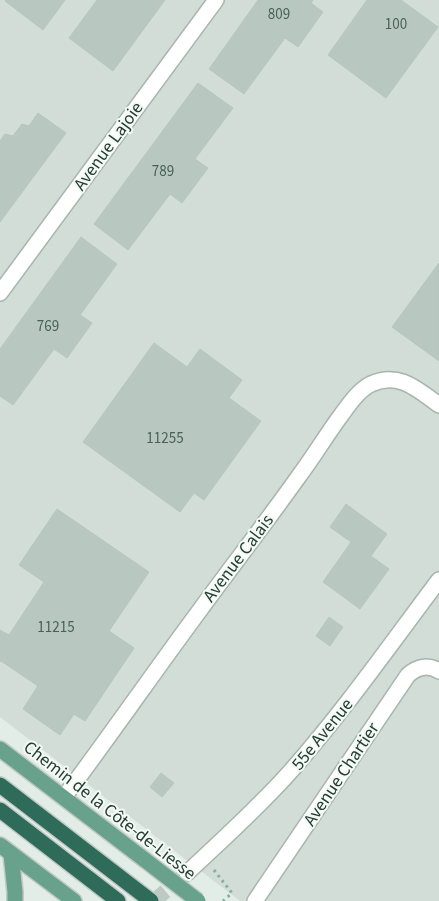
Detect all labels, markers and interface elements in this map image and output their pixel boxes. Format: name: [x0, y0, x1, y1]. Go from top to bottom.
house number: 809: [268, 4, 290, 25]
house number: 100: [385, 14, 407, 35]
street label: Avenue Lajoie: [68, 97, 149, 196]
house number: 789: [152, 161, 174, 182]
house number: 769: [37, 316, 59, 337]
house number: 11255: [146, 428, 184, 449]
street label: Avenue Calais: [197, 509, 280, 607]
house number: 11215: [37, 617, 75, 638]
street label: 55e Avenue: [286, 693, 359, 776]
street label: Avenue Chartier: [297, 717, 386, 831]
street label: Chemin de la Côte-de-Liesse: [18, 735, 201, 886]

